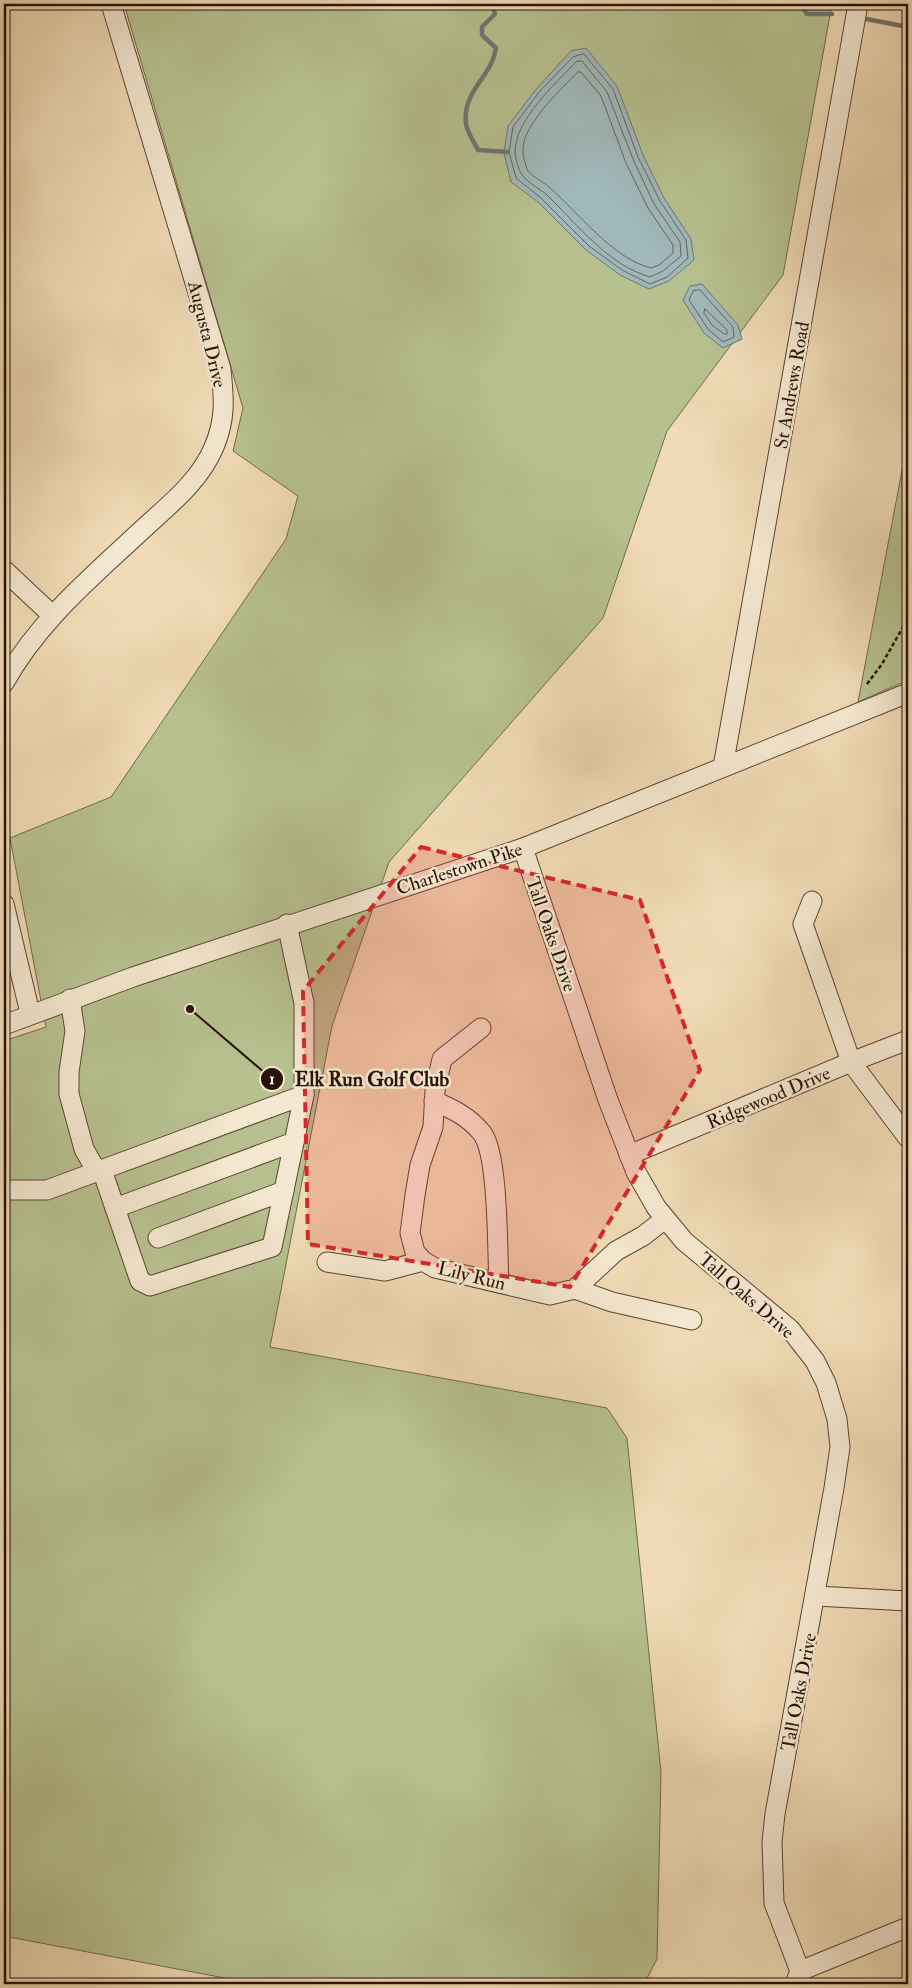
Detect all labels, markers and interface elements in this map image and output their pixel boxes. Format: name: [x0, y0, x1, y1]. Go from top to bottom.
street label: Augusta Drive: [182, 277, 232, 390]
street label: St Andrews Road: [769, 319, 815, 451]
street label: Charlestown Pike: [393, 837, 526, 901]
street label: Tall Oaks Drive: [520, 874, 582, 995]
callout: Elk Run Golf Club: [260, 1061, 459, 1096]
street label: Ridgewood Drive: [703, 1061, 834, 1135]
text: Elk Run Golf Club: [295, 1067, 449, 1092]
text: 1: [269, 1070, 275, 1089]
street label: Tall Oaks Drive: [693, 1247, 799, 1344]
street label: Lily Run: [435, 1256, 508, 1296]
street label: Tall Oaks Drive: [776, 1631, 822, 1753]

